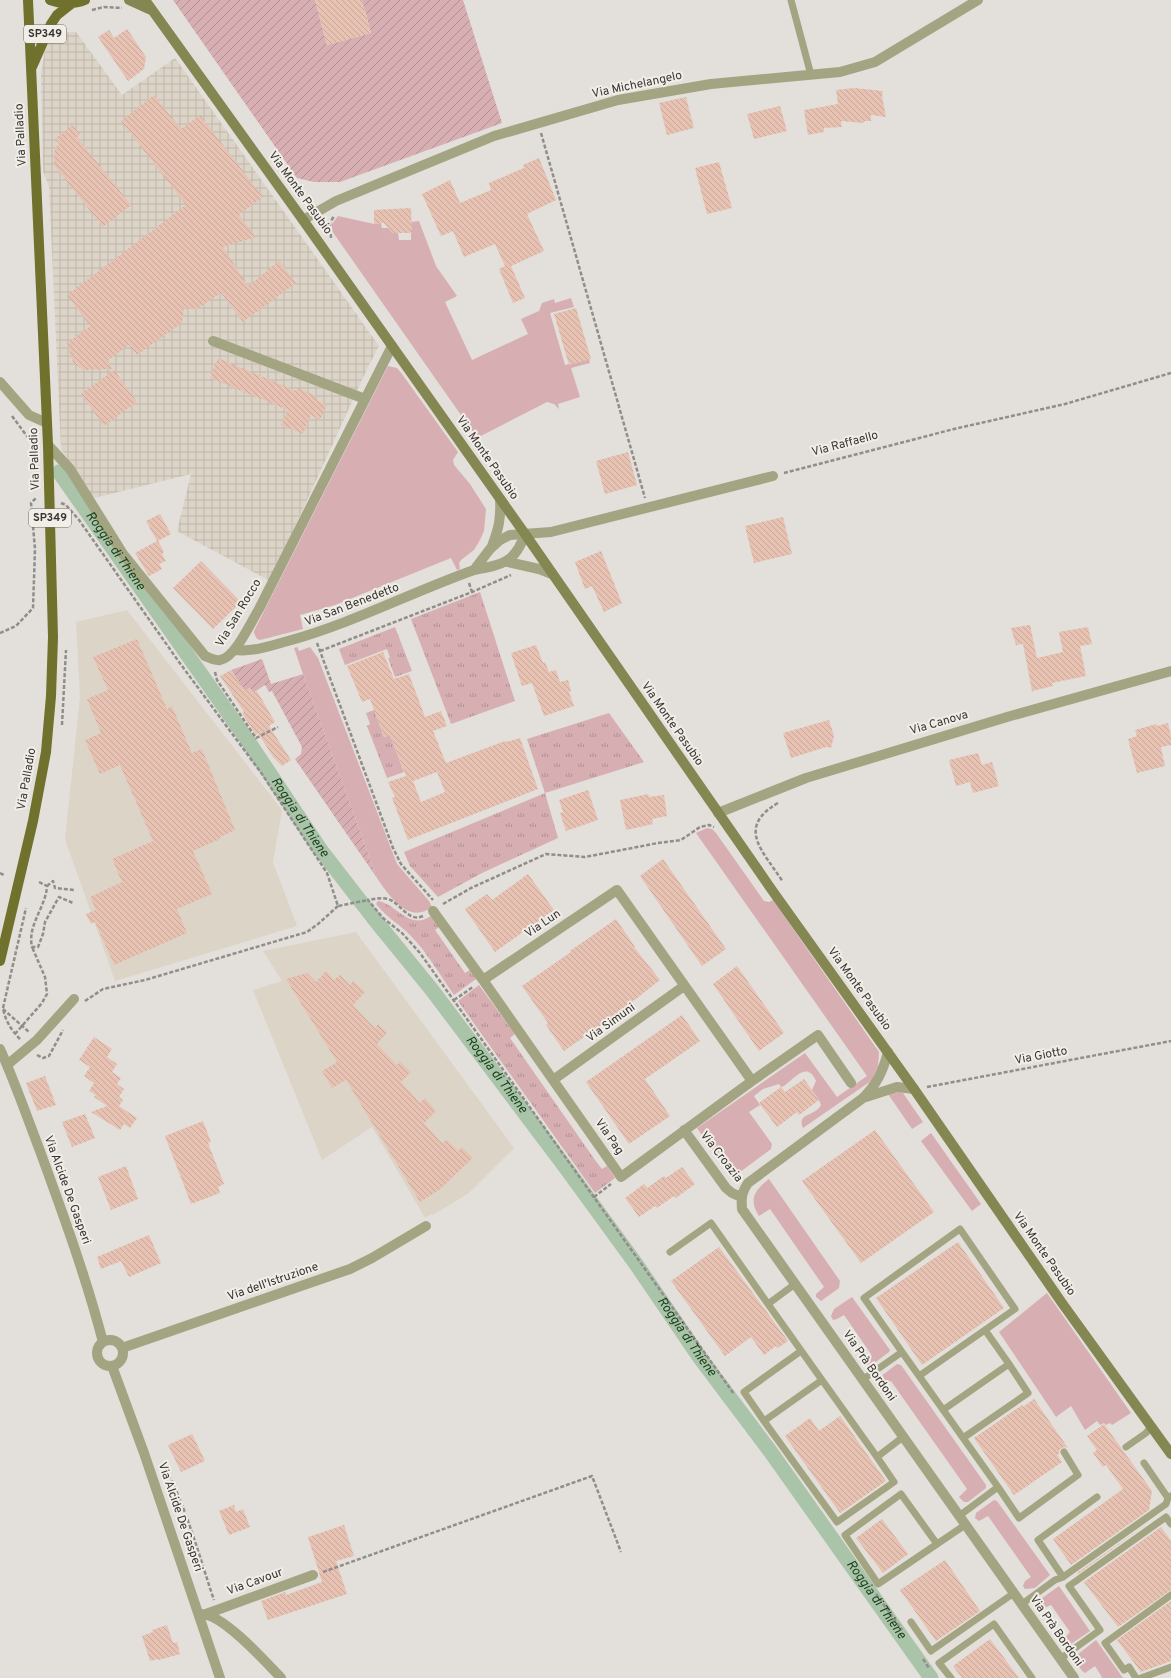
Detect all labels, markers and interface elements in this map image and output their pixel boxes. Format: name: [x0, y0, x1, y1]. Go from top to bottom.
road number: SP349: [24, 25, 66, 43]
street label: Via Michelangelo: [591, 68, 684, 102]
street label: Via Palladio: [11, 103, 31, 167]
street label: Via Monte Pasubio: [264, 148, 336, 238]
street label: Via Monte Pasubio: [452, 413, 522, 503]
street label: Via Palladio: [26, 427, 44, 491]
street label: Via Raffaello: [810, 427, 880, 461]
road number: SP349: [29, 509, 71, 527]
water label: Roggia di Thiene: [81, 509, 148, 594]
street label: Via San Rocco: [212, 576, 266, 650]
street label: Via San Benedetto: [302, 580, 402, 630]
street label: Via Monte Pasubio: [637, 679, 707, 769]
street label: Via Canova: [908, 707, 970, 739]
street label: Via Palladio: [14, 746, 40, 811]
water label: Roggia di Thiene: [267, 775, 332, 861]
street label: Via Lun: [522, 906, 564, 942]
street label: Via Monte Pasubio: [823, 944, 895, 1034]
street label: Via Simuni: [583, 1000, 639, 1046]
water label: Roggia di Thiene: [462, 1033, 530, 1117]
street label: Via Giotto: [1013, 1043, 1069, 1069]
street label: Via Pag: [591, 1116, 627, 1158]
street label: Via Croazia: [696, 1128, 746, 1186]
street label: Via Alcide De Gasperi: [40, 1133, 94, 1247]
street label: Via Monte Pasubio: [1009, 1209, 1079, 1299]
street label: Via dell'Istruzione: [225, 1259, 321, 1305]
water label: Roggia di Thiene: [653, 1294, 720, 1380]
street label: Via Prà Bordoni: [839, 1327, 899, 1405]
street label: Via Alcide De Gasperi: [154, 1460, 206, 1574]
water label: Roggia di Thiene: [842, 1557, 909, 1643]
street label: Via Cavour: [225, 1564, 285, 1599]
street label: Via Prà Bordoni: [1026, 1592, 1086, 1670]

